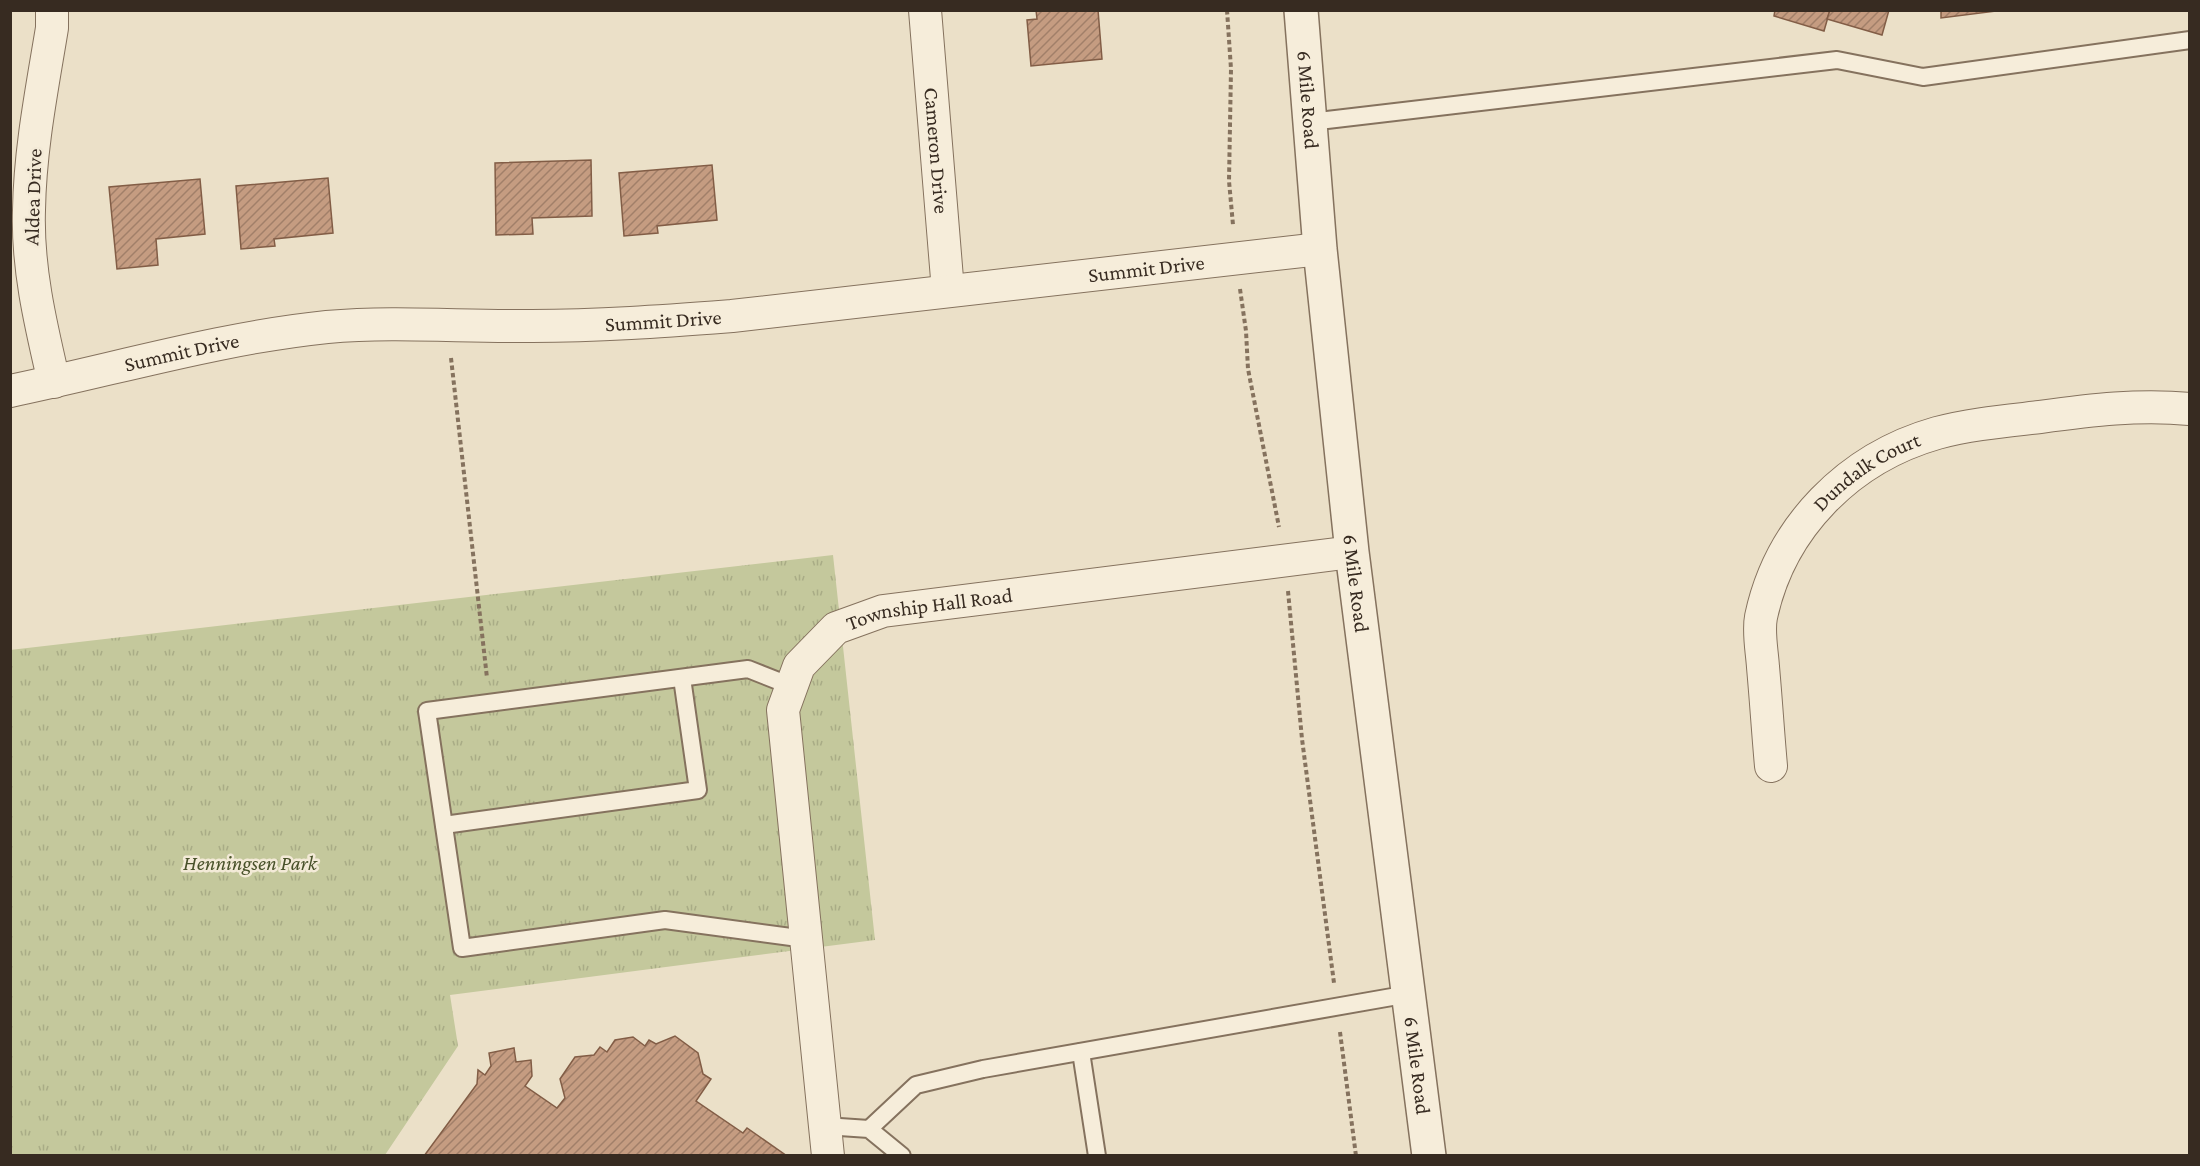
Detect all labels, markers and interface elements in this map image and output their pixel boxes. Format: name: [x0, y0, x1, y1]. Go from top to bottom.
street label: 6 Mile Road: [1292, 49, 1324, 150]
street label: Cameron Drive: [919, 87, 954, 215]
street label: Aldea Drive: [19, 148, 47, 246]
street label: Summit Drive: [1087, 250, 1206, 287]
street label: Summit Drive: [604, 305, 722, 336]
street label: Summit Drive: [122, 328, 241, 377]
street label: Dundalk Court: [1808, 427, 1924, 516]
street label: 6 Mile Road: [1338, 533, 1374, 634]
street label: Township Hall Road: [843, 583, 1014, 635]
park label: Henningsen Park: [183, 851, 318, 875]
street label: 6 Mile Road: [1399, 1015, 1436, 1116]

